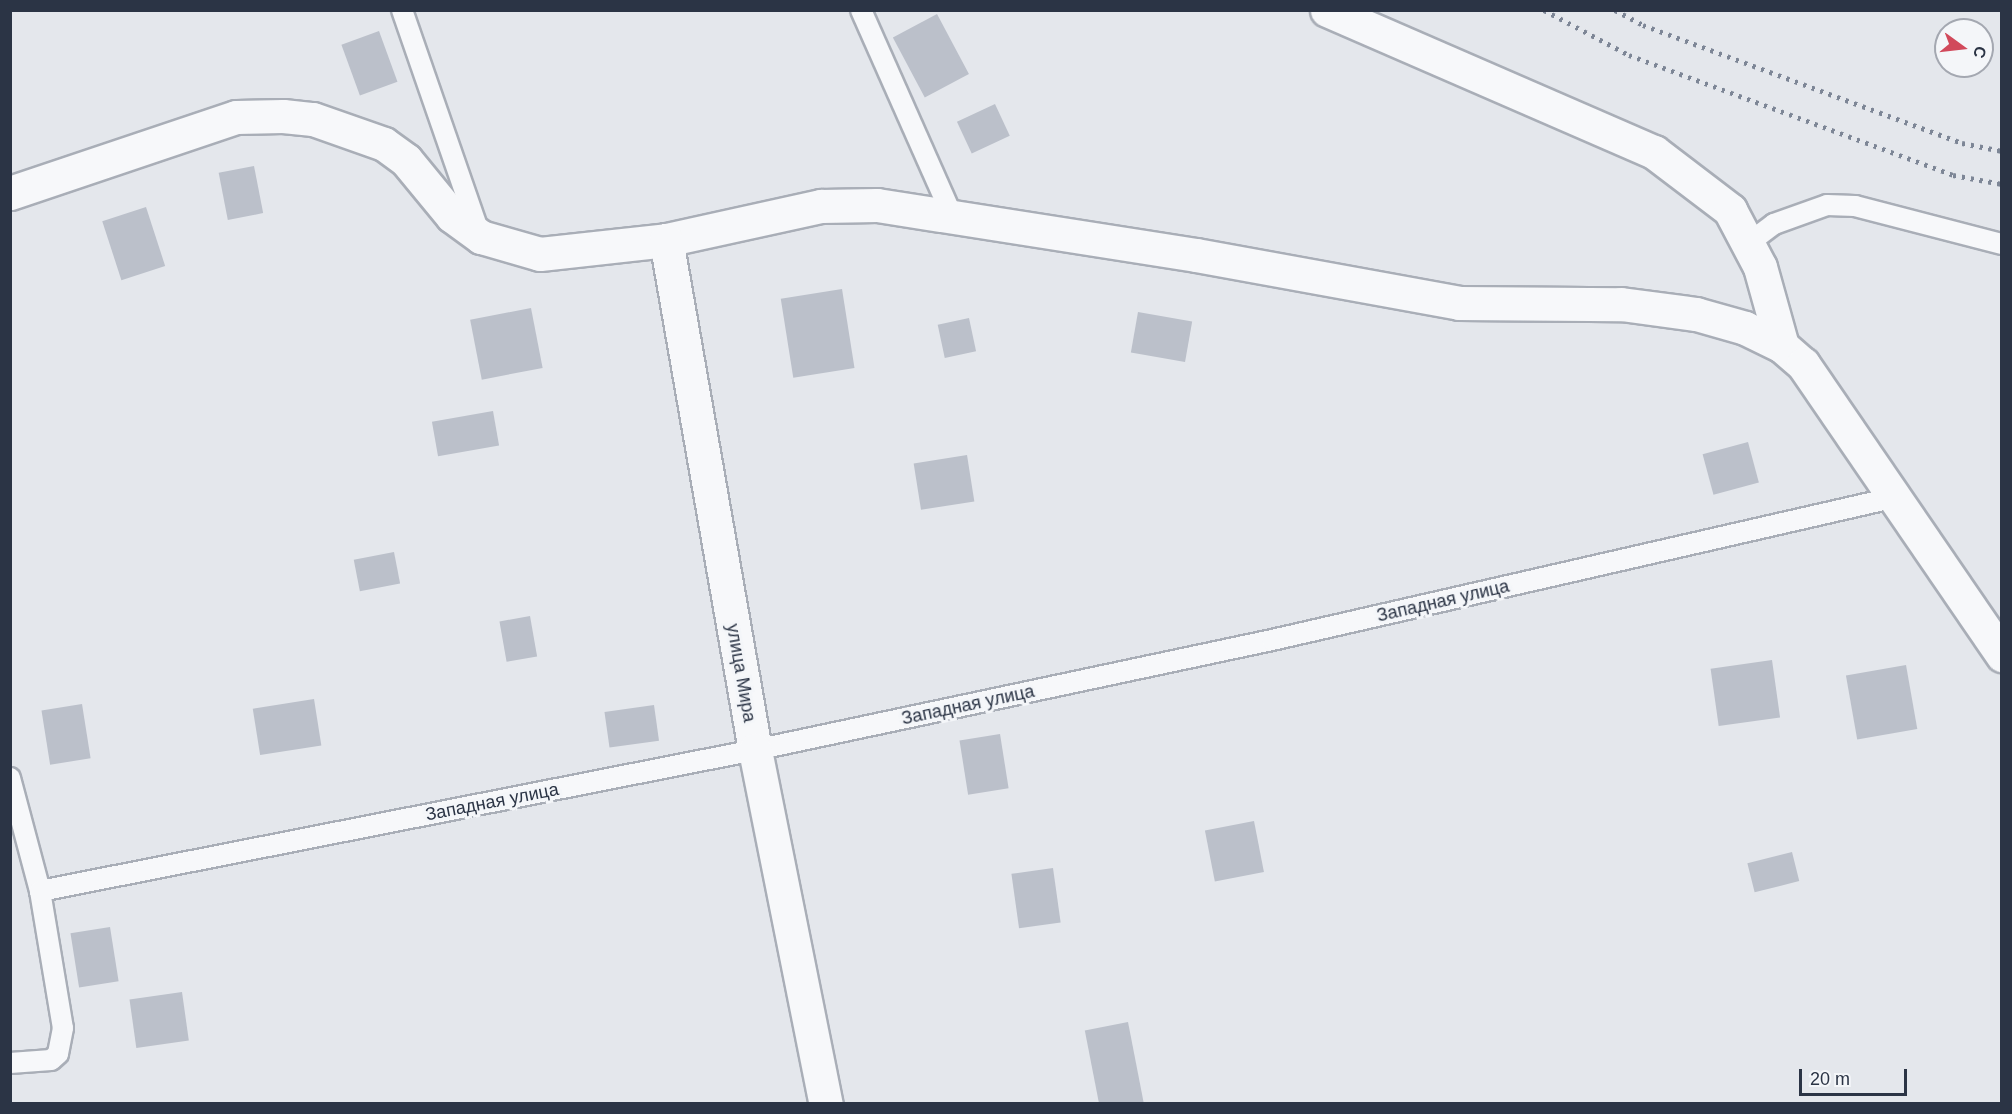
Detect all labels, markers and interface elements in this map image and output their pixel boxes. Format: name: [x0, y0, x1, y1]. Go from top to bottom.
north arrow: [1934, 18, 1994, 78]
text: С: [1970, 44, 1990, 60]
street label: Западная улица: [1375, 575, 1511, 627]
street label: улица Мира: [722, 622, 760, 724]
street label: Западная улица: [900, 680, 1036, 730]
street label: Западная улица: [424, 778, 560, 826]
scale bar: [1802, 1057, 1910, 1095]
text: 20 m: [1810, 1069, 1850, 1089]

